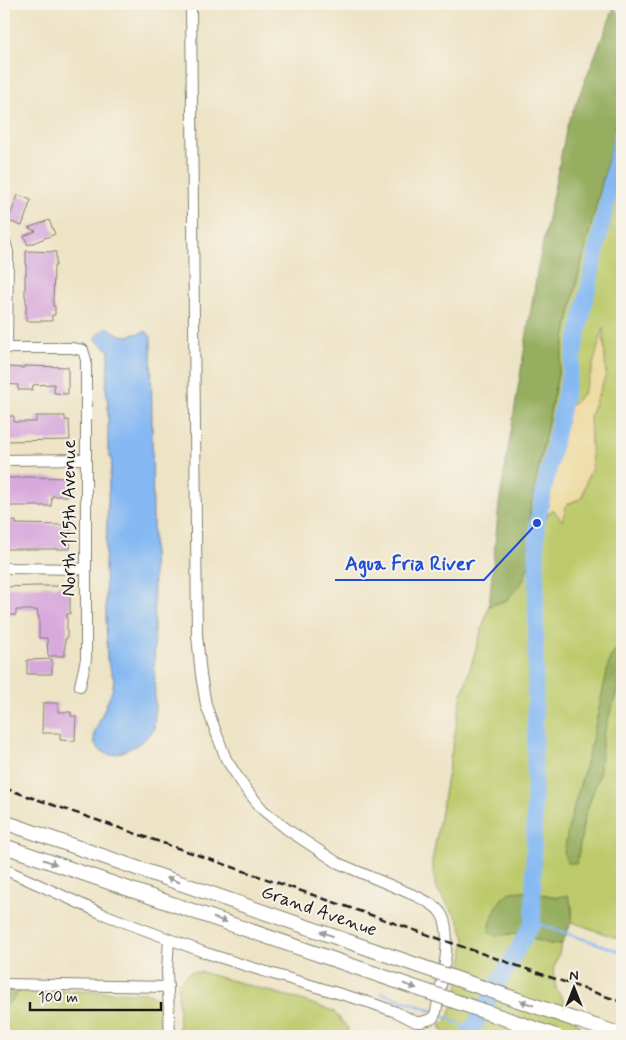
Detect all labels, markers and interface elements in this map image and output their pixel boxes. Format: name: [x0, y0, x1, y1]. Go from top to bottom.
street label: North 115th Avenue: [57, 439, 82, 597]
callout: Agua Fria River: [335, 545, 484, 580]
text: Agua Fria River: [345, 551, 476, 578]
one-way arrow: [43, 858, 58, 866]
one-way arrow: [165, 876, 180, 884]
street label: Grand Avenue: [258, 879, 380, 943]
one-way arrow: [213, 916, 228, 924]
one-way arrow: [319, 930, 334, 937]
north arrow: [548, 962, 598, 1012]
text: N: [569, 967, 579, 985]
scale bar: [30, 980, 161, 1012]
one-way arrow: [403, 983, 418, 990]
text: 100 m: [38, 988, 78, 1008]
one-way arrow: [519, 999, 534, 1007]

